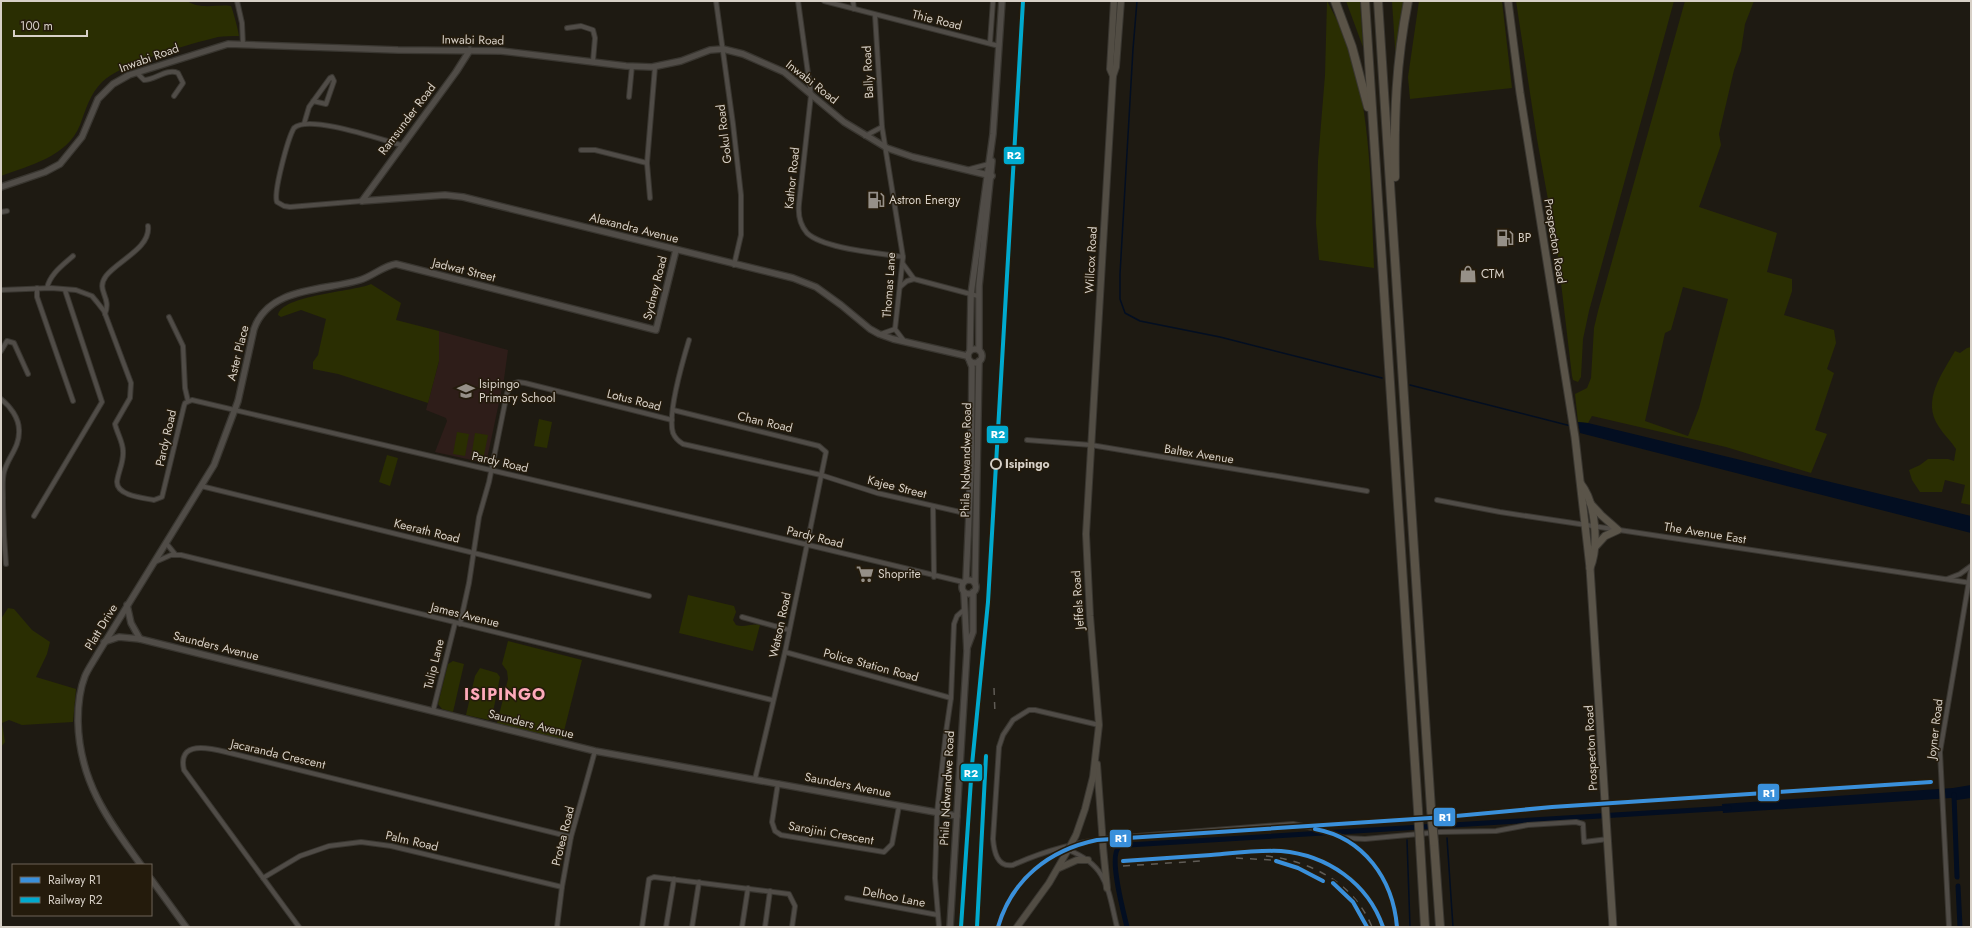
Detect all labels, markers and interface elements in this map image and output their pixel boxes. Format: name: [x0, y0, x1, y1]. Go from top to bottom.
street label: Thie Road: [910, 5, 964, 35]
scale bar: [14, 12, 87, 38]
text: 100 m: [20, 17, 53, 35]
street label: Inwabi Road: [442, 30, 504, 50]
street label: Inwabi Road: [117, 39, 181, 77]
street label: Bally Road: [858, 45, 878, 99]
street label: Inwabi Road: [782, 56, 842, 108]
street label: Ramsunder Road: [374, 79, 440, 159]
street label: Gokul Road: [711, 103, 737, 165]
street label: Kathor Road: [780, 146, 804, 210]
line badge: R2: [1003, 146, 1025, 165]
text: R2: [1007, 147, 1021, 163]
fuel station icon: Astron Energy: [866, 190, 886, 210]
place label: Astron Energy: [889, 191, 961, 209]
street label: Prospecton Road: [1539, 197, 1571, 285]
street label: Alexandra Avenue: [587, 208, 681, 248]
street label: Willcox Road: [1080, 226, 1102, 294]
fuel station icon: BP: [1495, 228, 1515, 248]
place label: BP: [1518, 229, 1532, 247]
street label: Thomas Lane: [878, 252, 900, 318]
street label: Jadwat Street: [429, 253, 498, 287]
street label: Sydney Road: [638, 254, 672, 322]
shop icon: CTM: [1458, 264, 1478, 284]
place label: CTM: [1481, 265, 1504, 283]
street label: Aster Place: [222, 323, 254, 383]
place label: Isipingo Primary School: [479, 375, 556, 407]
school or university icon: Isipingo Primary School: [456, 381, 476, 401]
street label: Lotus Road: [605, 385, 663, 415]
street label: Phila Ndwandwe Road: [956, 402, 976, 518]
street label: Chan Road: [736, 407, 794, 437]
street label: Pardy Road: [151, 408, 181, 468]
line badge: R2: [986, 425, 1009, 444]
text: R2: [991, 426, 1005, 442]
street label: Baltex Avenue: [1163, 440, 1235, 468]
street label: Pardy Road: [470, 447, 530, 477]
place label: Isipingo: [1005, 455, 1050, 473]
marker: Isipingo: [990, 458, 1002, 470]
street label: Kajee Street: [866, 471, 928, 503]
street label: Keerath Road: [392, 514, 462, 548]
street label: The Avenue East: [1663, 518, 1747, 548]
street label: Pardy Road: [785, 521, 845, 553]
supermarket icon: Shoprite: [855, 564, 875, 584]
place label: Shoprite: [878, 565, 921, 583]
street label: Jeffels Road: [1067, 570, 1089, 632]
street label: Watson Road: [764, 591, 796, 659]
street label: James Avenue: [427, 597, 501, 632]
street label: Platt Drive: [80, 600, 122, 654]
street label: Saunders Avenue: [171, 627, 261, 665]
street label: Tulip Lane: [419, 637, 449, 691]
street label: Police Station Road: [821, 644, 921, 686]
district label: ISIPINGO: [464, 683, 546, 706]
street label: Joyner Road: [1922, 698, 1948, 762]
street label: Saunders Avenue: [486, 705, 576, 743]
street label: Prospecton Road: [1580, 705, 1602, 791]
street label: Phila Ndwandwe Road: [935, 730, 959, 846]
street label: Jacaranda Crescent: [227, 734, 327, 774]
line badge: R2: [960, 763, 983, 782]
text: R2: [964, 765, 978, 781]
street label: Saunders Avenue: [803, 768, 893, 802]
line badge: R1: [1757, 783, 1780, 802]
text: R1: [1763, 785, 1775, 801]
street label: Protea Road: [547, 804, 579, 868]
line badge: R1: [1433, 807, 1456, 827]
text: R1: [1439, 809, 1451, 825]
street label: Sarojini Crescent: [787, 817, 875, 849]
street label: Palm Road: [384, 826, 440, 856]
line badge: R1: [1109, 829, 1132, 848]
text: R1: [1115, 830, 1127, 846]
legend: [12, 864, 152, 916]
text: Railway R1: [48, 871, 101, 889]
street label: Delhoo Lane: [861, 882, 927, 912]
text: Railway R2: [48, 891, 103, 909]

